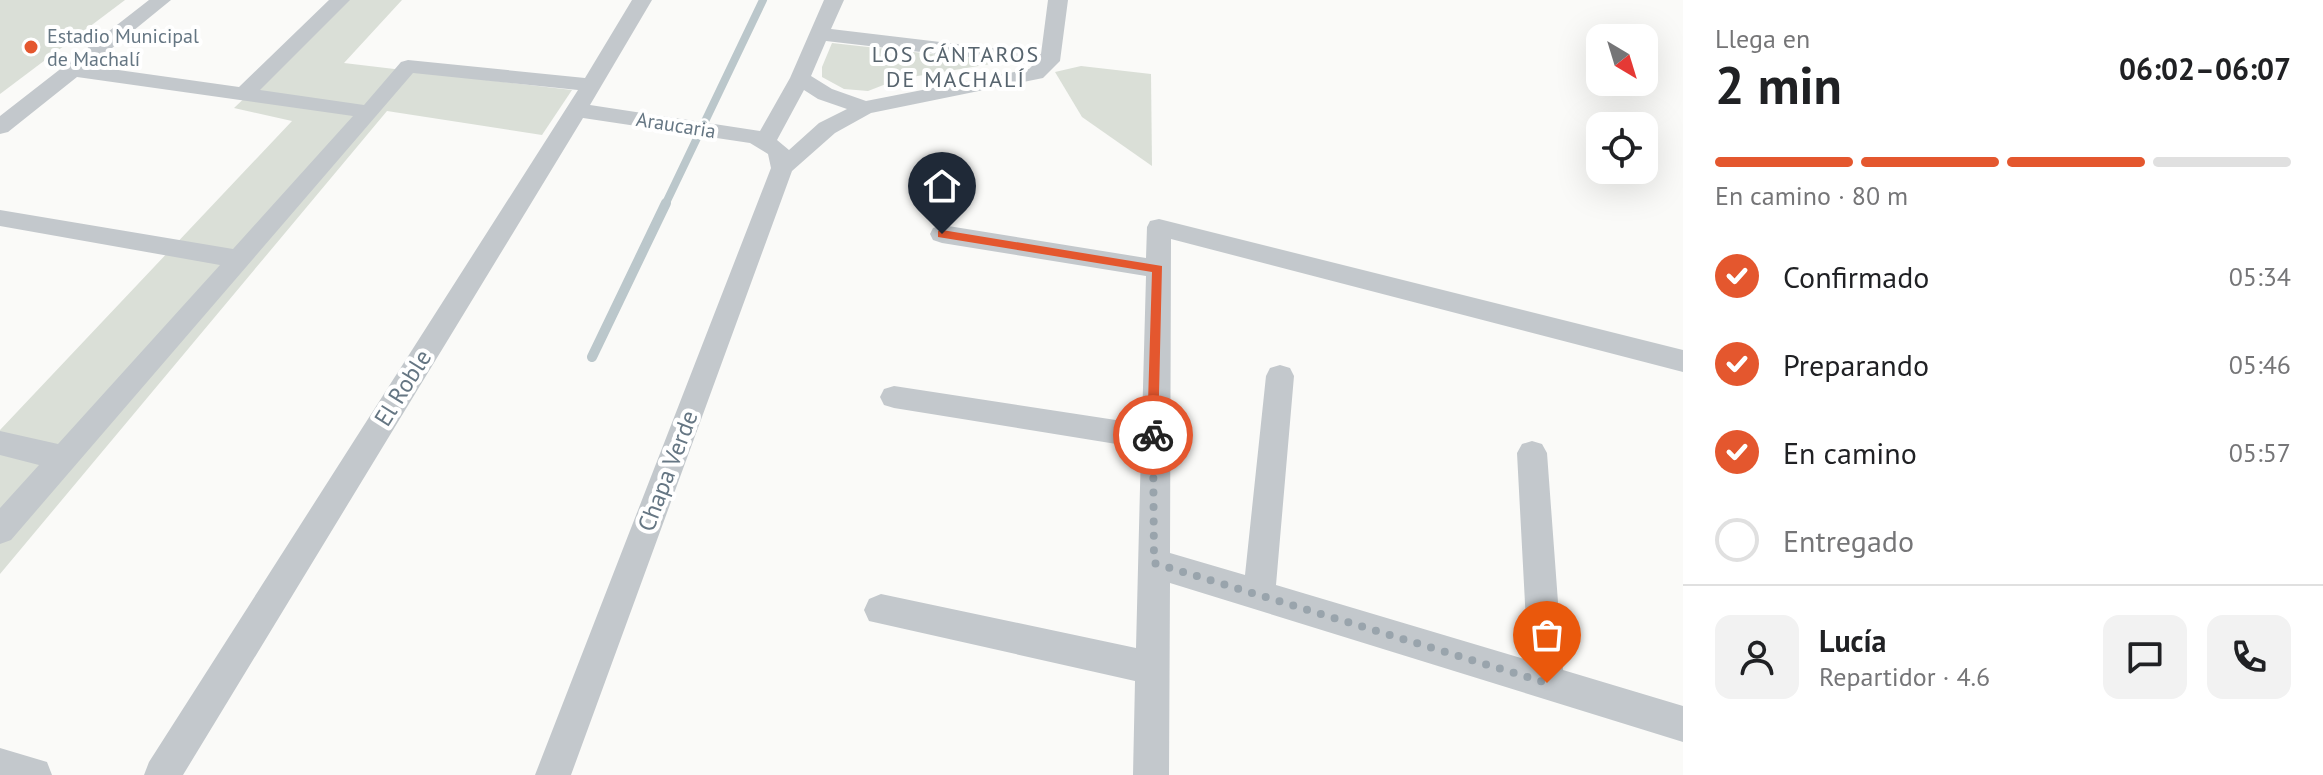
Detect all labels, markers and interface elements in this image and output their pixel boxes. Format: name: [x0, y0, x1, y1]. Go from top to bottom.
text: Llega en: [1715, 22, 1810, 55]
place label: Estadio Municipal de Machalí: [47, 23, 199, 72]
north arrow: [1586, 24, 1658, 96]
map controls: [1586, 24, 1658, 184]
marker: Estadio Municipal de Machalí: [22, 38, 40, 56]
district label: LOS CÁNTAROS DE MACHALÍ: [872, 40, 1040, 93]
text: 06:02–06:07: [2119, 49, 2291, 88]
text: 2 min: [1715, 51, 1842, 118]
street label: Araucaria: [634, 106, 718, 144]
button: locate: [1586, 112, 1658, 184]
pin: [908, 152, 976, 234]
icon: home: [920, 164, 964, 208]
text: En camino · 80 m: [1715, 179, 1908, 212]
icon: check: [1715, 254, 1759, 298]
text: Confirmado: [1783, 257, 1929, 296]
text: 05:34: [2229, 260, 2291, 293]
icon: check: [1715, 342, 1759, 386]
street label: El Roble: [367, 344, 438, 432]
text: Preparando: [1783, 345, 1929, 384]
text: 05:46: [2229, 348, 2291, 381]
courier: [1113, 395, 1193, 475]
street label: Chapa Verde: [630, 406, 705, 536]
icon: bike: [1131, 413, 1175, 457]
icon: check: [1715, 430, 1759, 474]
text: En camino: [1783, 433, 1917, 472]
text: 05:57: [2229, 436, 2291, 469]
text: Entregado: [1783, 521, 1914, 560]
pin: [1513, 601, 1581, 683]
icon: bag: [1525, 613, 1569, 657]
button: person: [1715, 615, 1799, 699]
button: chat: [2103, 615, 2187, 699]
button: phone: [2207, 615, 2291, 699]
text: Lucía: [1819, 621, 1887, 660]
text: Repartidor · 4.6: [1819, 660, 1990, 693]

